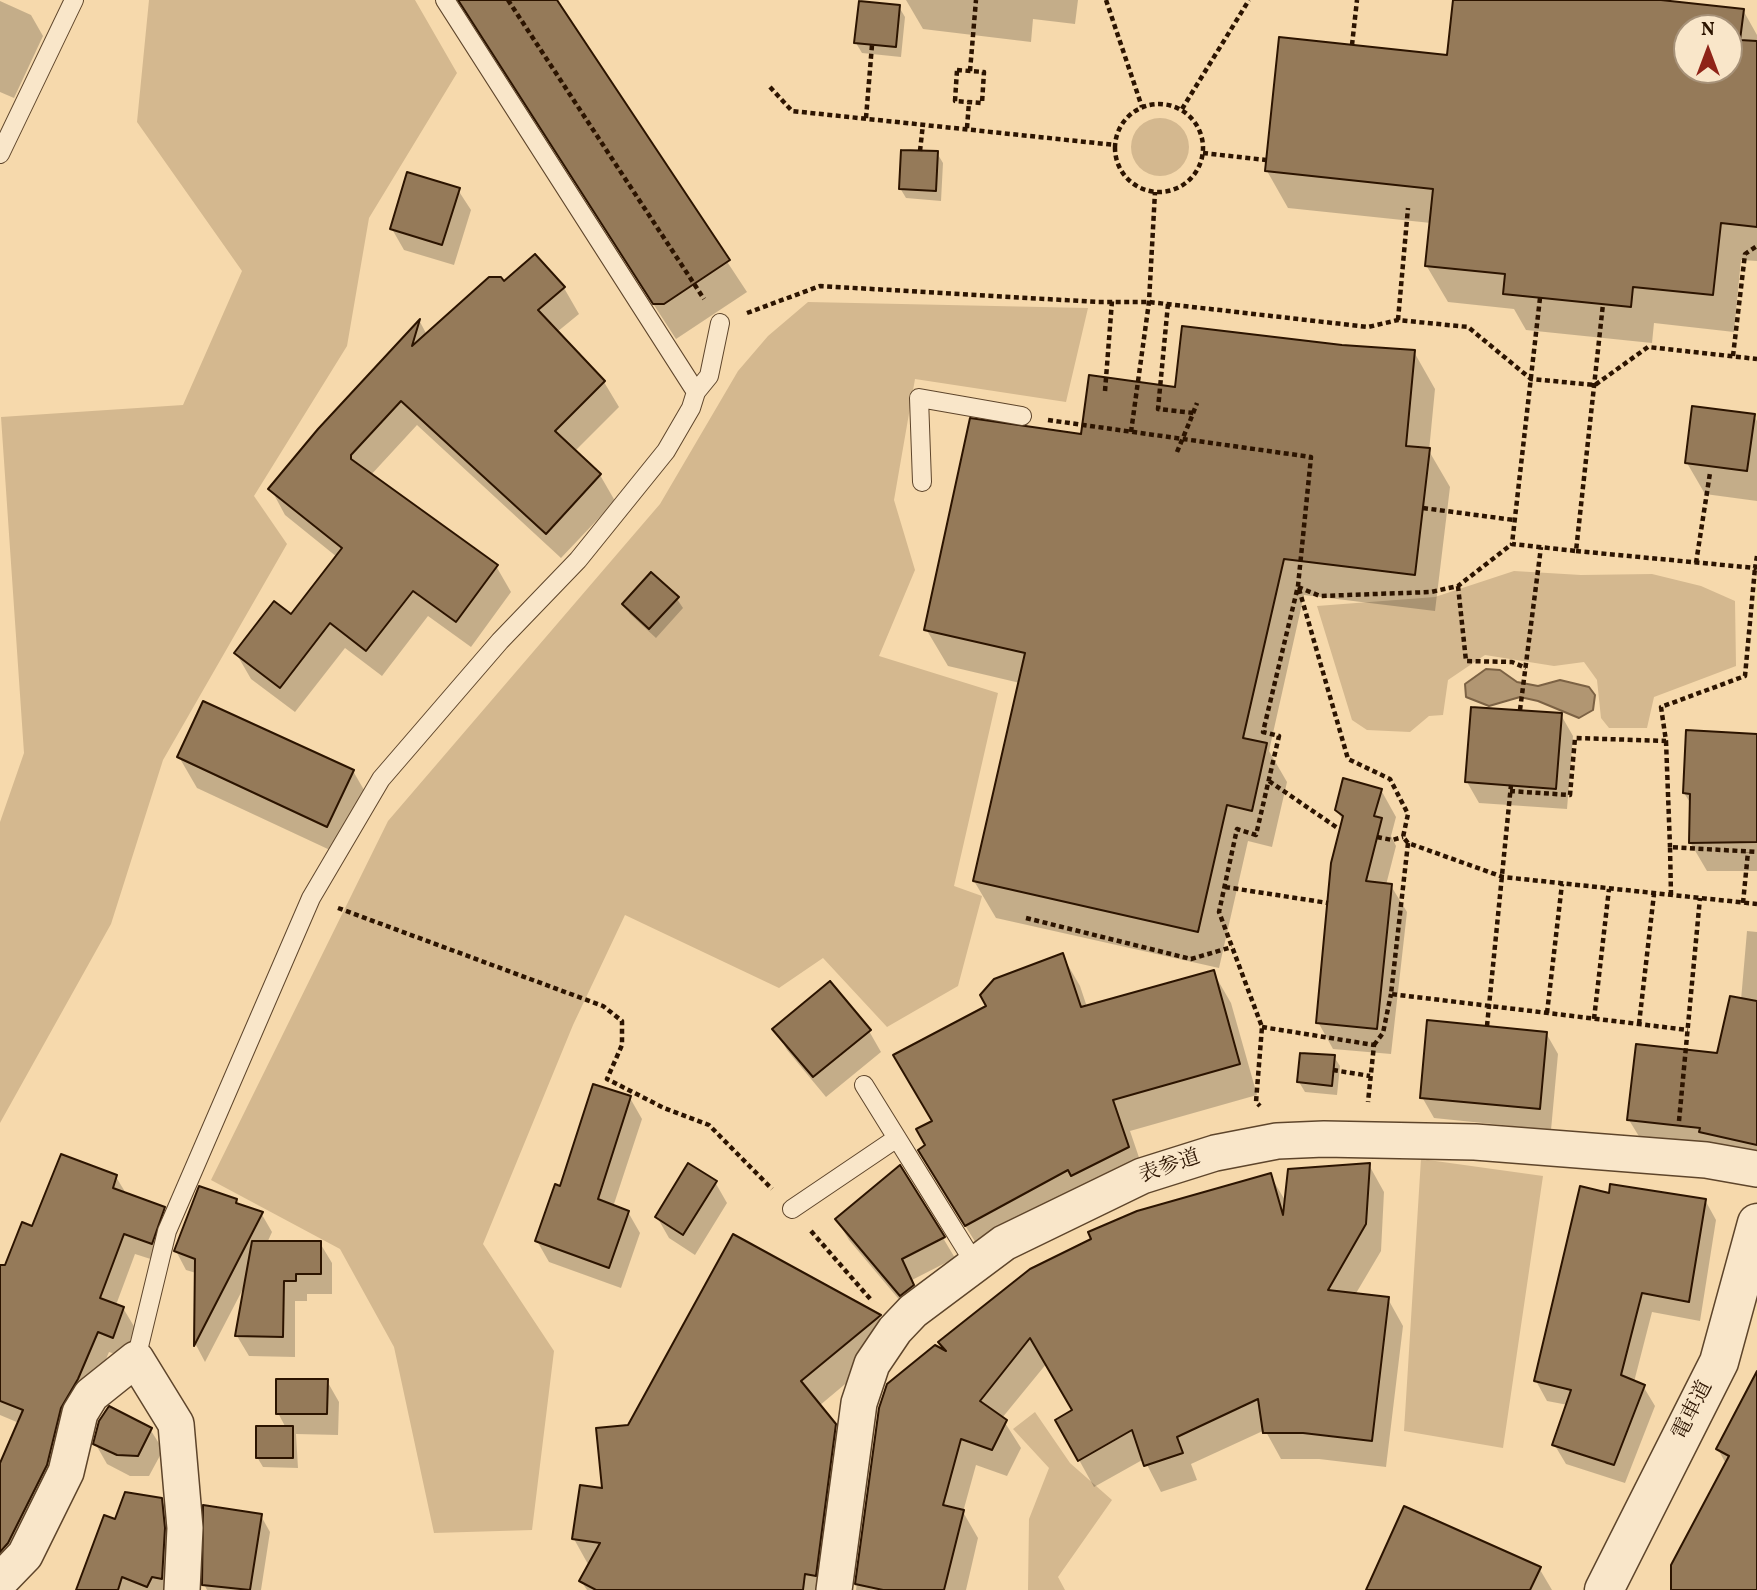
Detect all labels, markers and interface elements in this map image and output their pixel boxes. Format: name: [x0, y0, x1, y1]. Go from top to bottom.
north arrow: [1673, 14, 1743, 84]
text: N: [1701, 17, 1715, 43]
street label: 表参道: [1136, 1146, 1204, 1190]
street label: 電車道: [1668, 1377, 1720, 1445]

